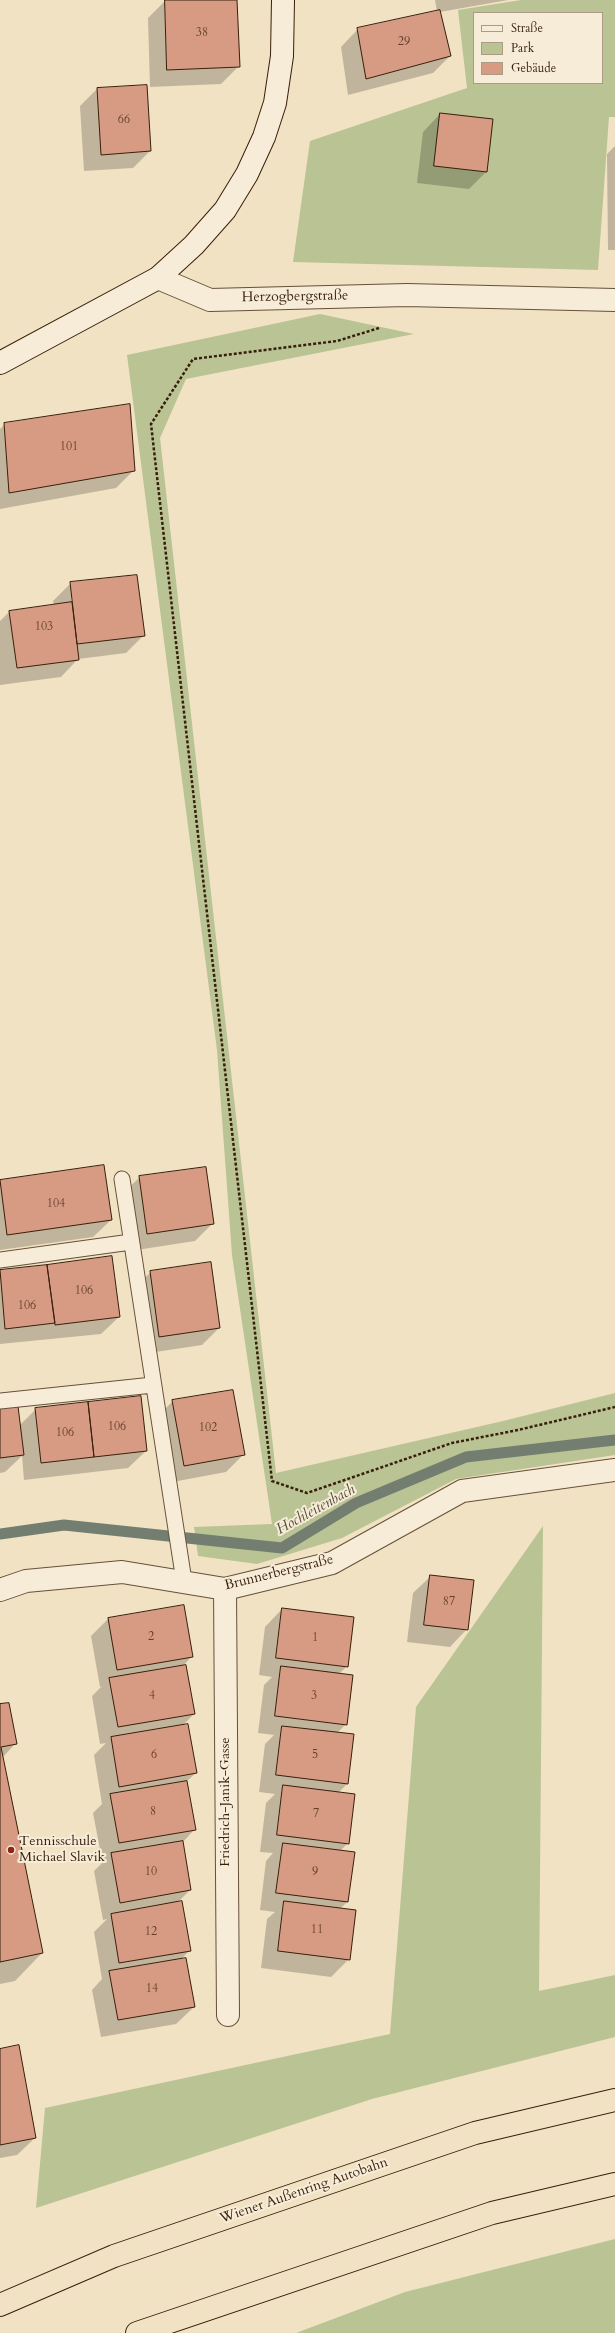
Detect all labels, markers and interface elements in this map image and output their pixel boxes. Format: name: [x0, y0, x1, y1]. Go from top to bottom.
legend: [473, 12, 603, 84]
text: Straße: [511, 20, 543, 36]
house number: 38: [196, 26, 208, 40]
house number: 29: [398, 35, 410, 49]
text: Park: [511, 40, 534, 56]
text: Gebäude: [511, 60, 556, 76]
house number: 66: [118, 113, 130, 127]
street label: Herzogbergstraße: [242, 288, 348, 306]
house number: 101: [60, 440, 78, 454]
house number: 103: [35, 620, 53, 634]
house number: 104: [47, 1197, 65, 1211]
house number: 106: [75, 1284, 93, 1298]
house number: 106: [18, 1299, 36, 1313]
house number: 106: [108, 1420, 126, 1434]
house number: 102: [199, 1421, 217, 1435]
house number: 106: [56, 1426, 74, 1440]
water label: Hochleitenbach: [274, 1481, 358, 1539]
street label: Brunnerbergstraße: [223, 1551, 335, 1595]
house number: 87: [443, 1595, 455, 1609]
house number: 2: [148, 1630, 154, 1644]
house number: 1: [312, 1631, 318, 1645]
house number: 4: [149, 1689, 155, 1703]
house number: 3: [311, 1689, 317, 1703]
street label: Friedrich-Janik-Gasse: [218, 1737, 234, 1867]
house number: 6: [151, 1748, 157, 1762]
house number: 5: [312, 1748, 318, 1762]
house number: 8: [150, 1805, 156, 1819]
house number: 7: [313, 1807, 319, 1821]
place label: Tennisschule Michael Slavik: [19, 1834, 105, 1866]
marker: Tennisschule Michael Slavik: [6, 1845, 16, 1855]
house number: 10: [145, 1865, 157, 1879]
house number: 9: [312, 1865, 318, 1879]
house number: 11: [311, 1923, 323, 1937]
house number: 12: [145, 1925, 157, 1939]
house number: 14: [146, 1982, 158, 1996]
street label: Wiener Außenring Autobahn: [218, 2154, 390, 2228]

